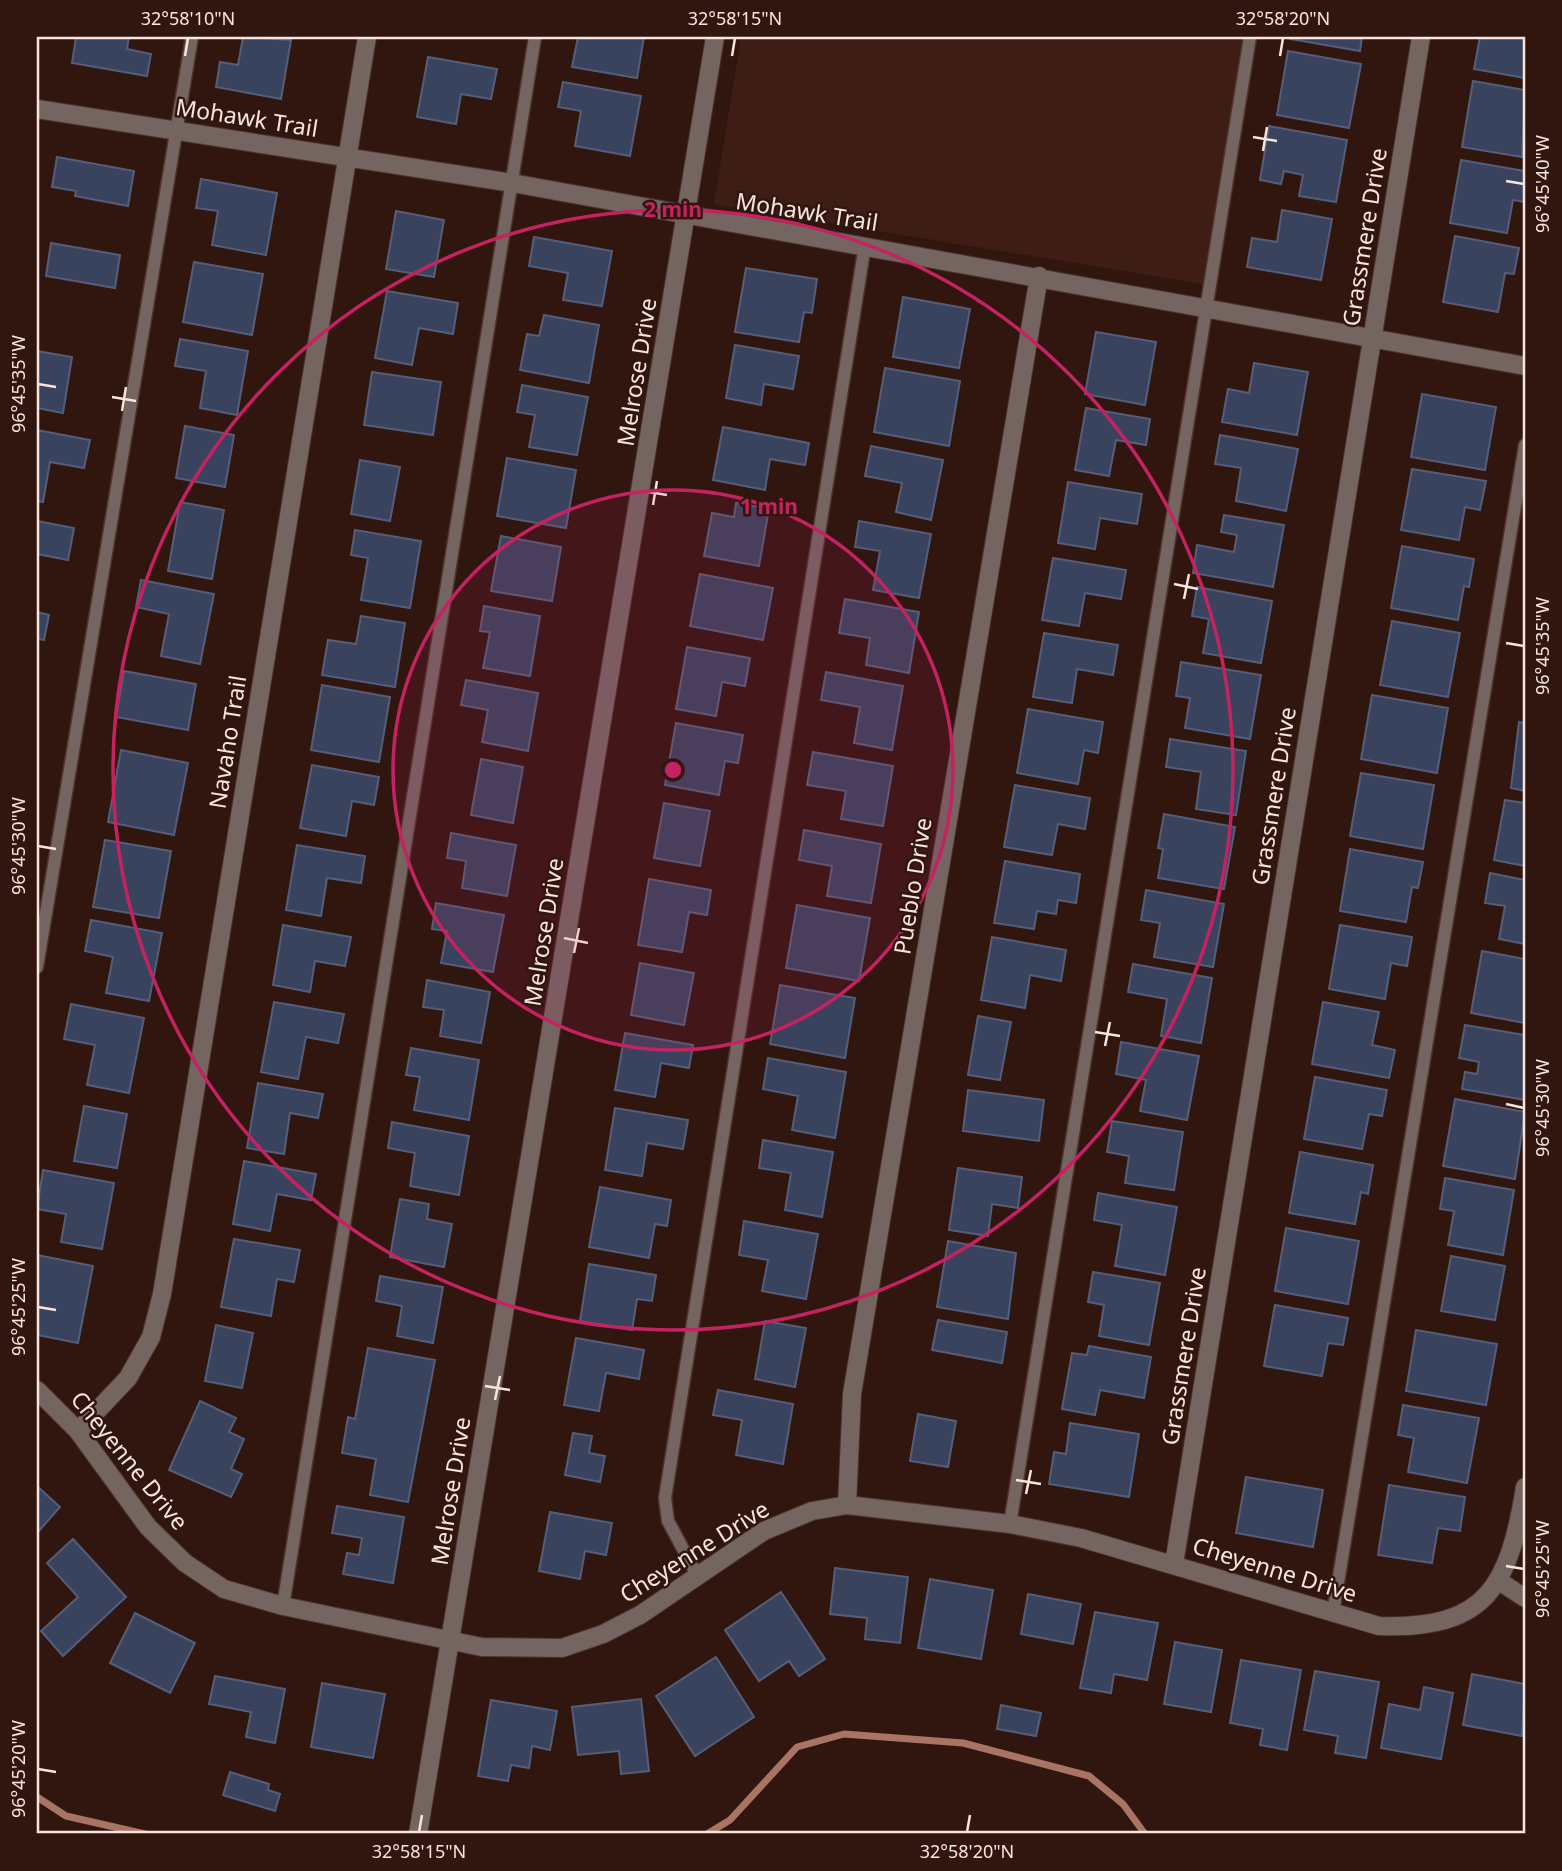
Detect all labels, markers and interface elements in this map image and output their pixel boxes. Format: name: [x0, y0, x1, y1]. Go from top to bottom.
text: 32°58'10"N: [141, 6, 235, 30]
text: 32°58'15"N: [688, 6, 782, 30]
text: 32°58'20"N: [1236, 6, 1330, 30]
street label: Mohawk Trail: [174, 90, 320, 144]
text: 96°45'40"W: [1530, 135, 1554, 233]
street label: Grassmere Drive: [1334, 146, 1394, 328]
street label: Mohawk Trail: [734, 184, 880, 238]
text: 2 min: [644, 195, 702, 223]
street label: Melrose Drive: [608, 296, 664, 448]
text: 96°45'35"W: [6, 335, 30, 433]
text: 1 min: [740, 492, 798, 520]
text: 96°45'35"W: [1530, 597, 1554, 695]
street label: Navaho Trail: [201, 673, 253, 811]
street label: Grassmere Drive: [1243, 705, 1303, 887]
centre of rings: [661, 758, 685, 782]
text: 96°45'30"W: [6, 797, 30, 895]
street label: Pueblo Drive: [885, 815, 939, 957]
street label: Melrose Drive: [515, 856, 571, 1008]
text: 96°45'30"W: [1530, 1059, 1554, 1157]
text: 96°45'25"W: [6, 1258, 30, 1356]
street label: Grassmere Drive: [1153, 1265, 1213, 1447]
street label: Cheyenne Drive: [64, 1384, 196, 1536]
street label: Melrose Drive: [422, 1415, 478, 1567]
street label: Cheyenne Drive: [613, 1492, 775, 1610]
text: 96°45'25"W: [1530, 1520, 1554, 1618]
street label: Cheyenne Drive: [1189, 1529, 1361, 1609]
text: 96°45'20"W: [6, 1720, 30, 1818]
text: 32°58'15"N: [372, 1839, 466, 1863]
text: 32°58'20"N: [920, 1839, 1014, 1863]

